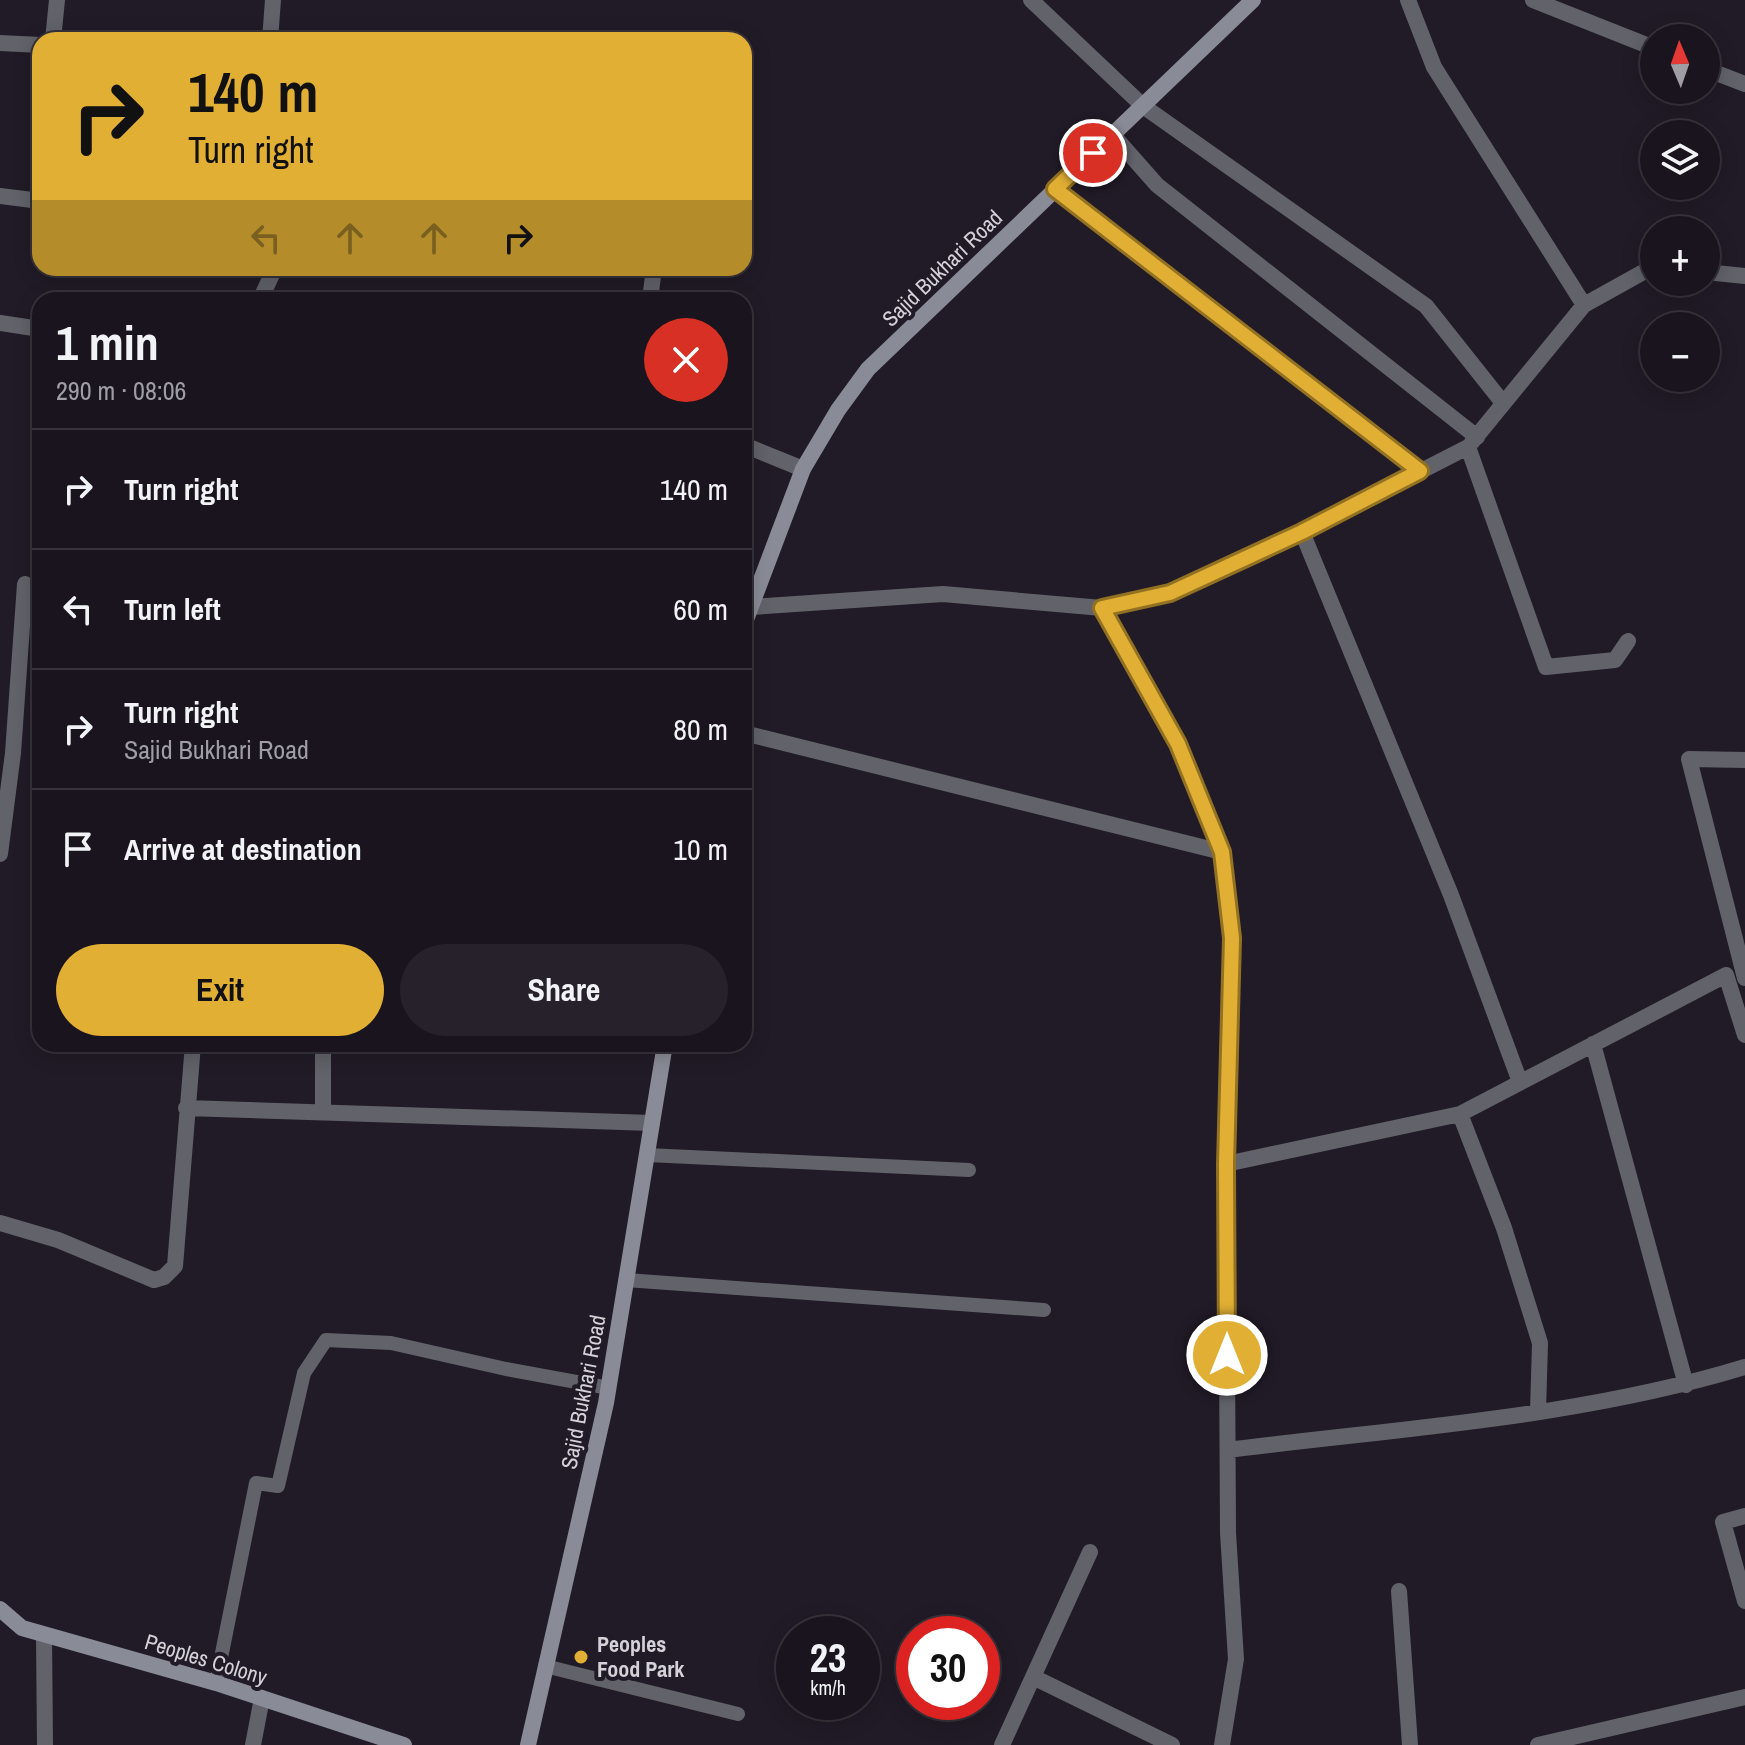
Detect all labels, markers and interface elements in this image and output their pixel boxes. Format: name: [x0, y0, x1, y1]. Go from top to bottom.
north arrow: [1640, 24, 1720, 104]
map controls: [1640, 24, 1720, 392]
text: 140 m: [188, 54, 318, 129]
icon: right: [56, 64, 160, 168]
pin: [1059, 119, 1127, 187]
button: layers: [1640, 120, 1720, 200]
text: Turn right: [188, 126, 313, 174]
icon: arrive: [1071, 131, 1115, 175]
street label: Sajid Bukhari Road: [875, 203, 1009, 333]
icon: left: [244, 216, 288, 260]
icon: ahead: [328, 216, 372, 260]
icon: ahead: [412, 216, 456, 260]
icon: right: [496, 216, 540, 260]
button: +: [1640, 216, 1720, 296]
text: 1 min: [56, 310, 159, 375]
button: −: [1640, 312, 1720, 392]
button: close: [644, 318, 728, 402]
text: 290 m · 08:06: [56, 373, 186, 408]
icon: right: [56, 467, 100, 511]
text: Turn right: [124, 469, 238, 509]
text: 140 m: [660, 469, 728, 509]
icon: left: [56, 587, 100, 631]
text: Turn left: [124, 589, 221, 629]
text: 60 m: [673, 589, 728, 629]
text: Turn right: [124, 692, 238, 732]
icon: right: [56, 707, 100, 751]
text: 80 m: [673, 709, 728, 749]
text: Sajid Bukhari Road: [124, 732, 309, 767]
icon: arrive: [56, 827, 100, 871]
text: Arrive at destination: [124, 829, 362, 869]
text: 10 m: [673, 829, 728, 869]
button: Exit: [56, 944, 384, 1036]
button: Share: [400, 944, 728, 1036]
street label: Sajid Bukhari Road: [553, 1312, 613, 1472]
position arrow: [1185, 1313, 1269, 1397]
speed limit sign: 30: [896, 1616, 1000, 1720]
street label: Peoples Colony: [141, 1626, 271, 1692]
place label: Peoples Food Park: [597, 1629, 685, 1684]
text: 23: [810, 1631, 846, 1684]
marker: Peoples Food Park: [572, 1648, 590, 1666]
text: km/h: [810, 1674, 846, 1701]

